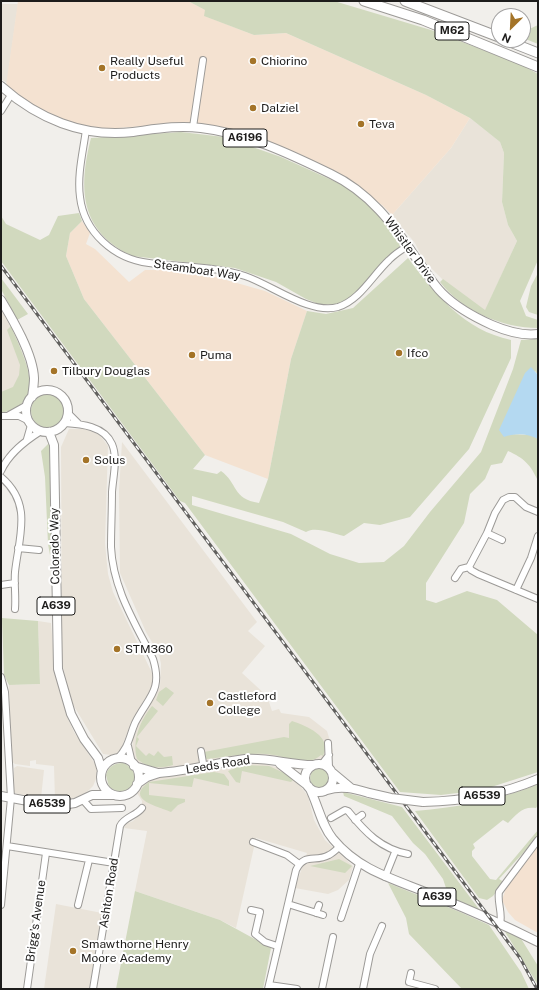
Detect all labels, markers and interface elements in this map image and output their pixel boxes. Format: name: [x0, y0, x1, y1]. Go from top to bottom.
north arrow: [491, 8, 531, 48]
road number: M62: [435, 22, 469, 40]
text: N: [500, 31, 513, 45]
place label: Really Useful Products: [110, 54, 184, 82]
place label: Chiorino: [261, 54, 307, 68]
marker: Chiorino: [248, 56, 258, 66]
marker: Really Useful Products: [97, 63, 107, 73]
place label: Dalziel: [261, 101, 299, 115]
marker: Dalziel: [248, 103, 258, 113]
place label: Teva: [369, 117, 395, 131]
marker: Teva: [356, 119, 366, 129]
road number: A6196: [223, 129, 267, 147]
street label: Whistler Drive: [381, 214, 439, 286]
street label: Steamboat Way: [153, 257, 241, 283]
place label: Ifco: [407, 346, 428, 360]
place label: Puma: [200, 348, 232, 362]
marker: Ifco: [394, 348, 404, 358]
marker: Puma: [187, 350, 197, 360]
place label: Tilbury Douglas: [62, 364, 150, 378]
marker: Tilbury Douglas: [49, 366, 59, 376]
place label: Solus: [94, 453, 125, 467]
marker: Solus: [81, 455, 91, 465]
street label: Colorado Way: [47, 507, 63, 585]
road number: A639: [37, 597, 75, 615]
place label: STM360: [125, 642, 173, 656]
marker: STM360: [112, 644, 122, 654]
place label: Castleford College: [218, 689, 276, 717]
marker: Castleford College: [205, 698, 215, 708]
street label: Leeds Road: [185, 753, 251, 777]
road number: A6539: [459, 787, 505, 805]
road number: A6539: [24, 795, 70, 813]
street label: Ashton Road: [96, 857, 122, 929]
street label: Brigg's Avenue: [23, 879, 49, 963]
road number: A639: [418, 888, 456, 906]
place label: Smawthorne Henry Moore Academy: [81, 937, 189, 965]
marker: Smawthorne Henry Moore Academy: [68, 946, 78, 956]

